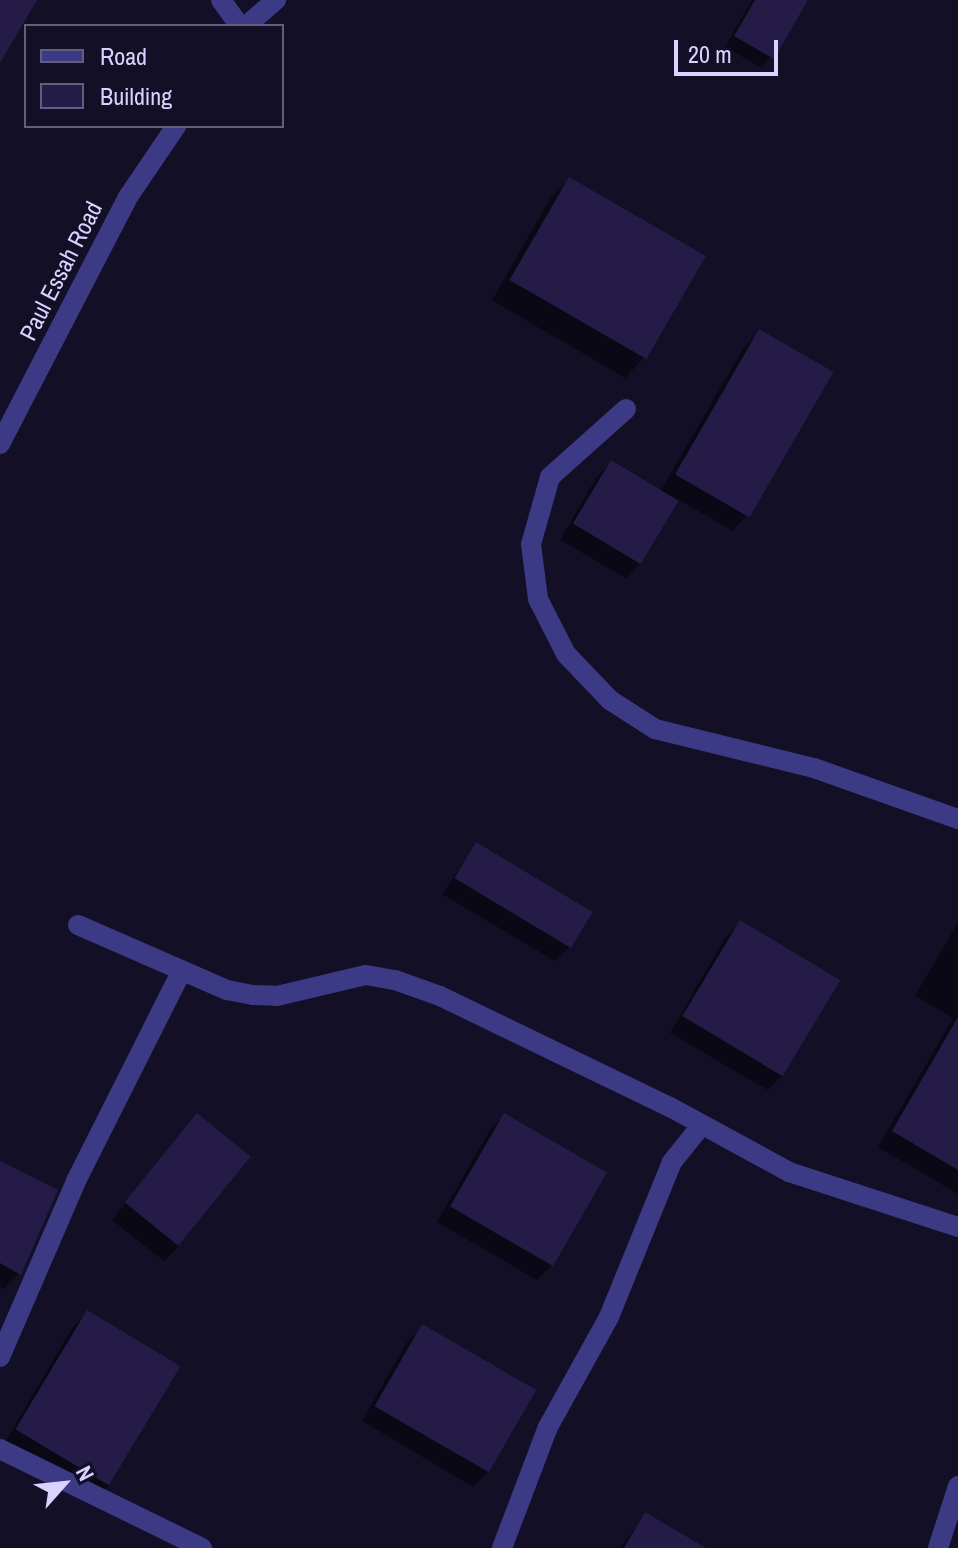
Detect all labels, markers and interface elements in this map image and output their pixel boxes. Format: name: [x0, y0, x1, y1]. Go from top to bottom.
legend: [24, 24, 284, 128]
scale bar: [678, 24, 782, 74]
text: 20 m: [688, 38, 732, 70]
text: Road: [100, 40, 147, 72]
text: Building: [100, 80, 172, 112]
street label: Paul Essah Road: [14, 197, 108, 345]
north arrow: [24, 1444, 104, 1524]
text: N: [69, 1460, 102, 1486]

